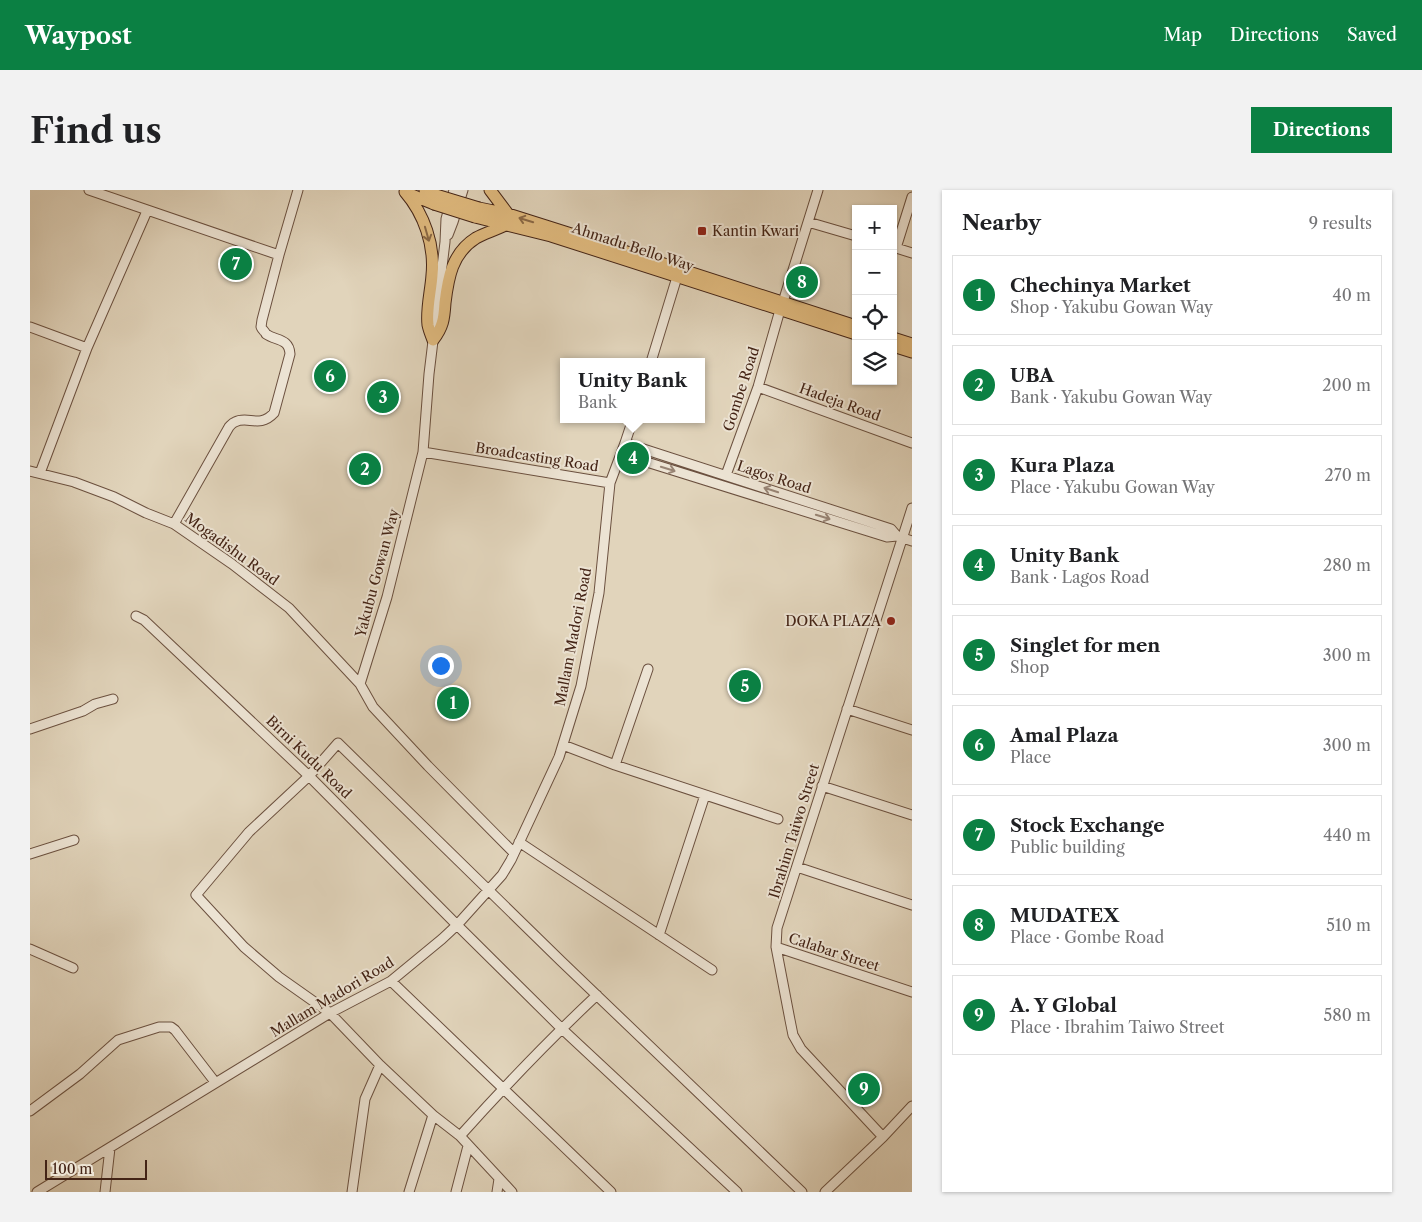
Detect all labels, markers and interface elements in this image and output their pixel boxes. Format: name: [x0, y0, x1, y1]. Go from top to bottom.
text: Waypost: [25, 21, 132, 50]
text: Map: [1163, 24, 1202, 46]
text: Directions: [1230, 24, 1319, 46]
text: Saved: [1347, 24, 1397, 46]
button: Directions: [1251, 107, 1392, 153]
text: Find us: [30, 109, 162, 152]
map controls: [852, 205, 897, 385]
button: +: [852, 205, 897, 250]
text: Nearby: [962, 210, 1041, 235]
text: 9 results: [1309, 213, 1372, 233]
one-way arrow: [519, 214, 535, 224]
street label: Ahmadu Bello Way: [569, 218, 696, 275]
place label: Kantin Kwari: [712, 222, 799, 240]
marker: Kantin Kwari: [696, 225, 708, 237]
one-way arrow: [423, 226, 433, 242]
pin: 7: [220, 245, 252, 283]
button: −: [852, 250, 897, 295]
pin: 8: [786, 263, 818, 301]
text: Chechinya Market: [1010, 274, 1191, 297]
text: 1: [975, 285, 983, 305]
text: 40 m: [1332, 285, 1371, 305]
button: locate: [852, 295, 897, 340]
text: Shop · Yakubu Gowan Way: [1010, 297, 1213, 317]
button: layers: [852, 340, 897, 385]
street label: Gombe Road: [719, 344, 763, 433]
pin: 6: [314, 357, 346, 395]
popup: [560, 358, 705, 423]
text: UBA: [1010, 364, 1054, 387]
text: Unity Bank: [578, 369, 687, 392]
text: 2: [974, 375, 984, 395]
text: 200 m: [1322, 375, 1371, 395]
pin: 3: [367, 378, 399, 416]
street label: Hadeja Road: [797, 379, 884, 425]
text: Bank · Yakubu Gowan Way: [1010, 387, 1212, 407]
text: Bank: [578, 392, 617, 412]
street label: Broadcasting Road: [474, 438, 600, 476]
pin: 4: [617, 439, 649, 477]
pin: 2: [349, 450, 381, 488]
text: Kura Plaza: [1010, 454, 1115, 477]
street label: Lagos Road: [735, 457, 814, 498]
one-way arrow: [659, 464, 675, 474]
text: 3: [974, 465, 984, 485]
text: 270 m: [1325, 465, 1371, 485]
text: Place · Yakubu Gowan Way: [1010, 477, 1215, 497]
one-way arrow: [763, 485, 779, 494]
street label: Yakubu Gowan Way: [351, 507, 403, 640]
street label: Mogadishu Road: [182, 509, 283, 589]
one-way arrow: [814, 513, 830, 522]
text: Unity Bank: [1010, 544, 1119, 567]
text: 4: [974, 555, 984, 575]
text: 280 m: [1323, 555, 1371, 575]
street label: Mallam Madori Road: [551, 566, 595, 708]
text: Bank · Lagos Road: [1010, 567, 1149, 587]
place label: DOKA PLAZA: [785, 612, 882, 630]
marker: DOKA PLAZA: [885, 615, 897, 627]
text: Singlet for men: [1010, 634, 1160, 657]
text: 5: [975, 645, 983, 665]
text: 300 m: [1323, 645, 1371, 665]
your location: [428, 653, 454, 679]
text: Shop: [1010, 657, 1049, 677]
pin: 5: [729, 667, 761, 705]
pin: 1: [437, 684, 469, 722]
street label: Birni Kudu Road: [263, 712, 356, 803]
text: Amal Plaza: [1010, 724, 1119, 747]
text: 6: [974, 735, 984, 755]
text: 300 m: [1323, 735, 1371, 755]
text: Place: [1010, 747, 1051, 767]
street label: Ibrahim Taiwo Street: [765, 761, 823, 901]
text: Stock Exchange: [1010, 814, 1165, 837]
text: 7: [975, 825, 983, 845]
text: 440 m: [1323, 825, 1371, 845]
text: Public building: [1010, 837, 1125, 857]
text: MUDATEX: [1010, 904, 1119, 927]
text: 8: [974, 915, 984, 935]
text: 510 m: [1326, 915, 1371, 935]
text: Place · Gombe Road: [1010, 927, 1164, 947]
street label: Calabar Street: [786, 929, 882, 975]
street label: Mallam Madori Road: [267, 953, 397, 1041]
text: A. Y Global: [1010, 994, 1117, 1017]
text: 9: [974, 1005, 984, 1025]
text: 580 m: [1324, 1005, 1371, 1025]
text: Place · Ibrahim Taiwo Street: [1010, 1017, 1224, 1037]
pin: 9: [848, 1070, 880, 1108]
scale bar: [45, 1157, 148, 1180]
text: 100 m: [52, 1160, 92, 1178]

